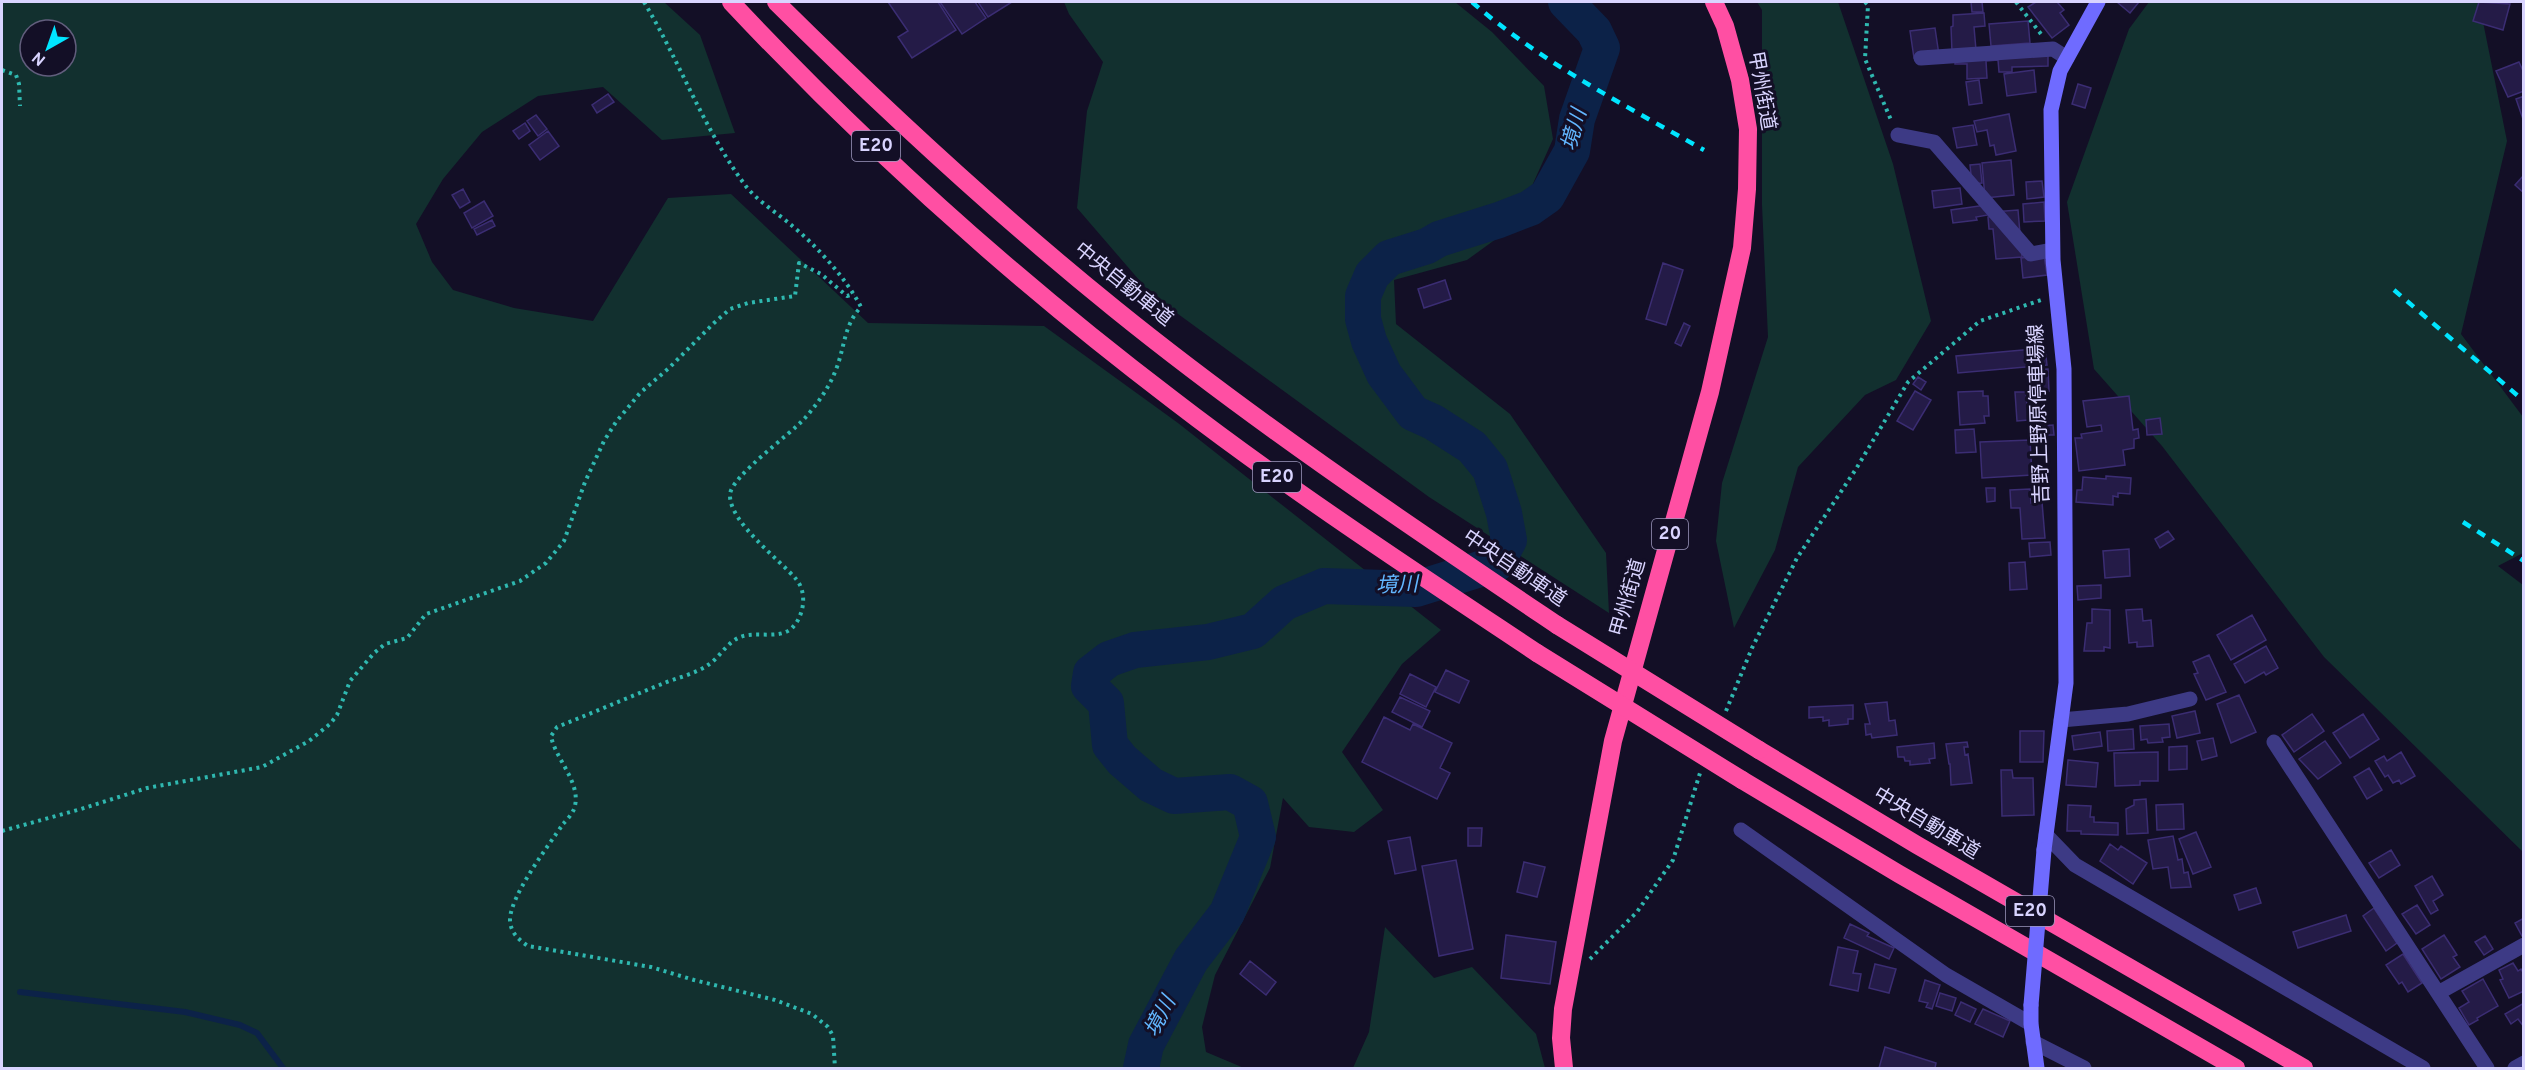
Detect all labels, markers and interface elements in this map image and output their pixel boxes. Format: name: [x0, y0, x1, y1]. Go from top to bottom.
north arrow: [18, 18, 78, 78]
text: N: [29, 47, 50, 69]
street label: 甲州街道: [1741, 49, 1781, 133]
water label: 境川: [1556, 104, 1594, 154]
road number: E20: [852, 131, 900, 161]
street label: 中央自動車道: [1068, 237, 1178, 333]
street label: 吉野上野原停車場線: [2024, 324, 2056, 504]
road number: E20: [1253, 462, 1301, 492]
road number: 20: [1652, 519, 1688, 549]
street label: 中央自動車道: [1457, 525, 1571, 613]
street label: 甲州街道: [1605, 556, 1653, 640]
water label: 境川: [1376, 572, 1420, 600]
street label: 中央自動車道: [1868, 782, 1984, 866]
road number: E20: [2006, 896, 2054, 926]
water label: 境川: [1139, 990, 1184, 1042]

